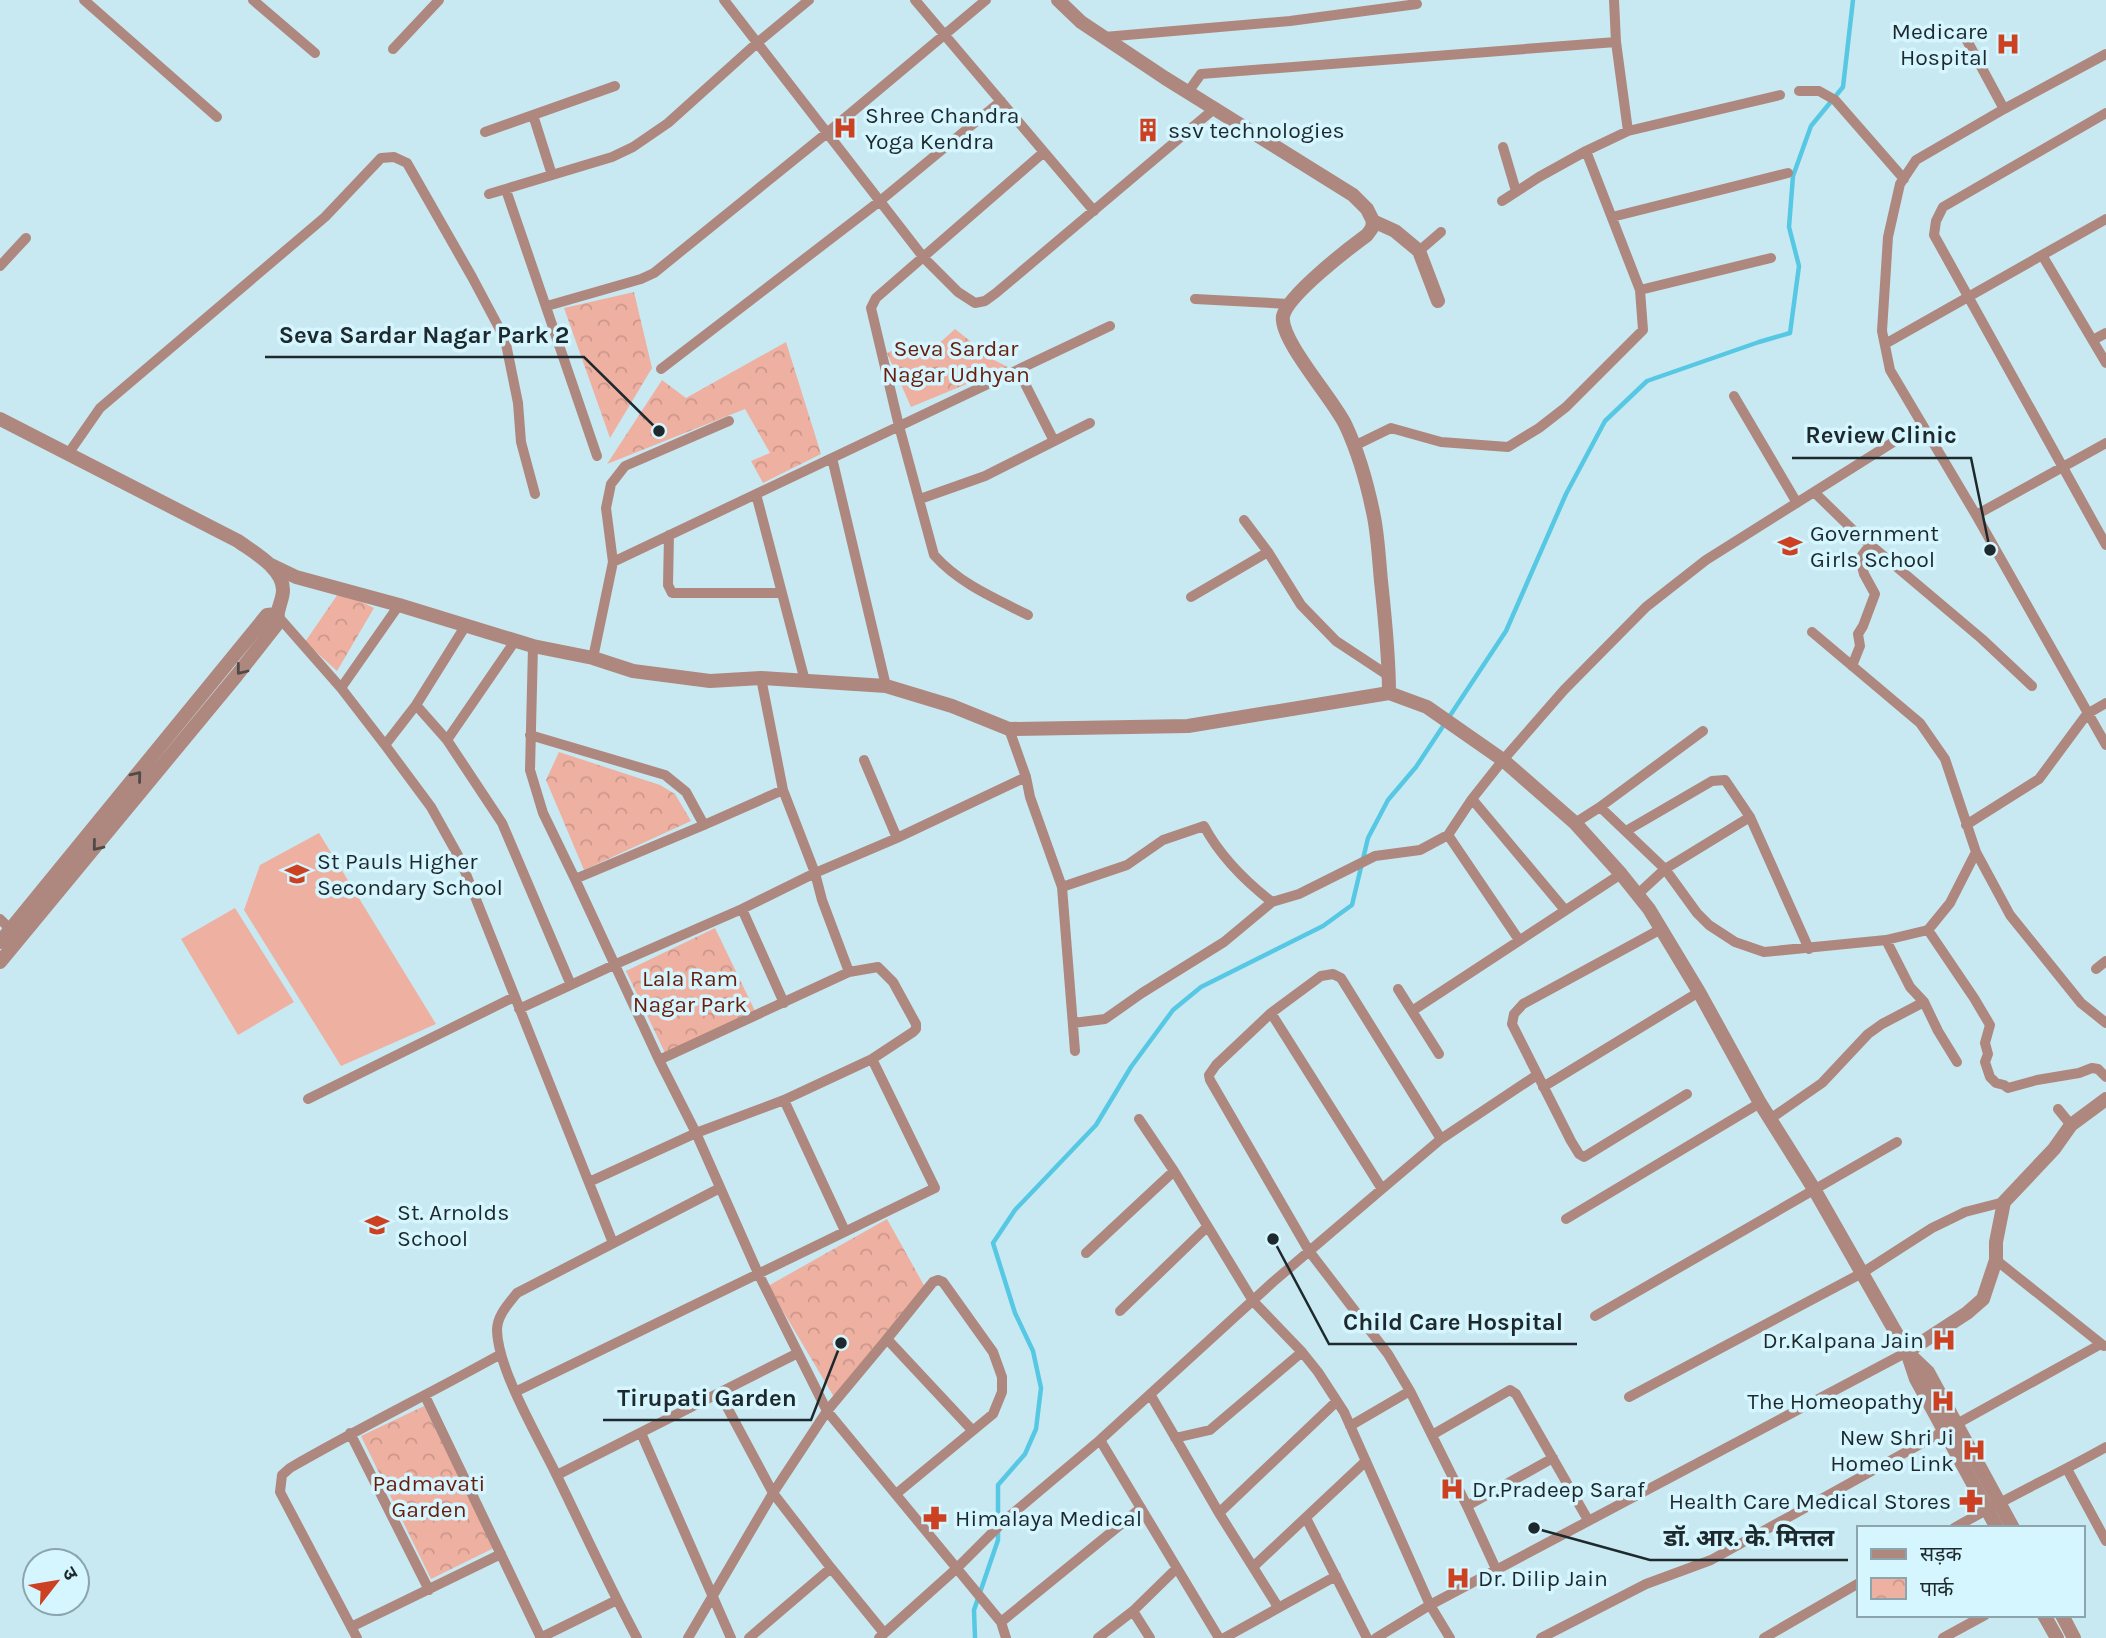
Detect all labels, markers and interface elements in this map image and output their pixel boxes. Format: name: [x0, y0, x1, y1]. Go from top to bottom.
place label: Medicare Hospital: [1892, 18, 1988, 71]
hospital icon: Medicare Hospital: [1994, 30, 2022, 58]
place label: Shree Chandra Yoga Kendra: [865, 102, 1019, 155]
hospital icon: Shree Chandra Yoga Kendra: [831, 114, 859, 142]
building icon: ssv technologies: [1134, 116, 1162, 144]
place label: ssv technologies: [1168, 117, 1345, 144]
callout: Seva Sardar Nagar Park 2: [265, 312, 584, 357]
text: Seva Sardar Nagar Park 2: [279, 321, 569, 349]
park label: Seva Sardar Nagar Udhyan: [882, 335, 1030, 388]
callout: Review Clinic: [1792, 413, 1971, 458]
text: Review Clinic: [1805, 421, 1957, 449]
place label: Government Girls School: [1810, 520, 1939, 573]
school or university icon: Government Girls School: [1776, 532, 1804, 560]
one-way arrow: [237, 662, 250, 674]
one-way arrow: [129, 771, 141, 784]
one-way arrow: [93, 837, 105, 850]
place label: St Pauls Higher Secondary School: [317, 848, 503, 901]
school or university icon: St Pauls Higher Secondary School: [283, 860, 311, 888]
park label: Lala Ram Nagar Park: [633, 965, 747, 1018]
place label: St. Arnolds School: [397, 1199, 509, 1252]
school or university icon: St. Arnolds School: [363, 1211, 391, 1239]
callout: Child Care Hospital: [1329, 1299, 1577, 1344]
text: Child Care Hospital: [1343, 1308, 1563, 1336]
hospital icon: Dr.Kalpana Jain: [1930, 1326, 1958, 1354]
place label: Dr.Kalpana Jain: [1763, 1327, 1924, 1354]
callout: Tirupati Garden: [603, 1375, 811, 1420]
text: Tirupati Garden: [617, 1384, 797, 1412]
hospital icon: The Homeopathy: [1929, 1387, 1957, 1415]
place label: The Homeopathy: [1747, 1388, 1923, 1415]
place label: New Shri Ji Homeo Link: [1830, 1424, 1954, 1477]
hospital icon: New Shri Ji Homeo Link: [1960, 1436, 1988, 1464]
park label: Padmavati Garden: [373, 1470, 485, 1523]
hospital icon: Dr.Pradeep Saraf: [1438, 1475, 1466, 1503]
place label: Dr.Pradeep Saraf: [1472, 1476, 1645, 1503]
pharmacy icon: Health Care Medical Stores: [1957, 1487, 1985, 1515]
place label: Health Care Medical Stores: [1669, 1488, 1951, 1515]
pharmacy icon: Himalaya Medical: [921, 1504, 949, 1532]
place label: Himalaya Medical: [955, 1505, 1142, 1532]
callout: डॉ. आर. के. मित्तल: [1650, 1515, 1848, 1560]
text: डॉ. आर. के. मित्तल: [1663, 1524, 1836, 1552]
legend: [1857, 1526, 2085, 1617]
text: सड़क: [1920, 1542, 1962, 1566]
north arrow: [21, 1547, 91, 1617]
text: उ: [57, 1563, 82, 1585]
hospital icon: Dr. Dilip Jain: [1444, 1564, 1472, 1592]
place label: Dr. Dilip Jain: [1478, 1565, 1608, 1592]
text: पार्क: [1920, 1577, 1954, 1601]

